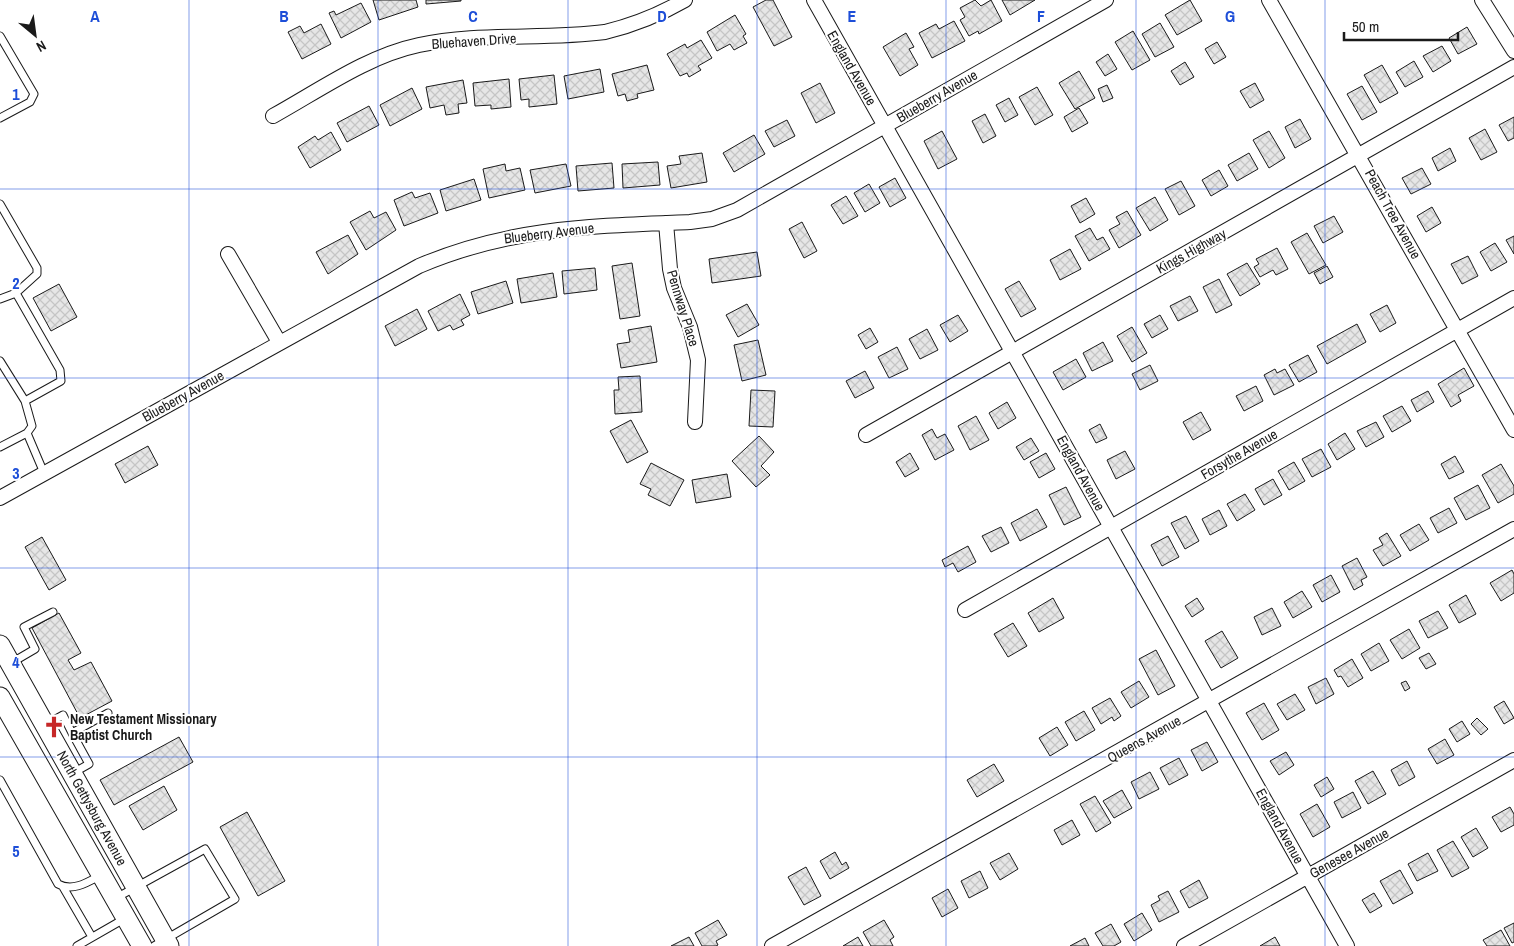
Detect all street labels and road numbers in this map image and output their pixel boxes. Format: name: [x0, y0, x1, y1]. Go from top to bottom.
street label: England Avenue: [823, 27, 881, 109]
street label: Bluehaven Drive: [431, 29, 517, 53]
street label: Blueberry Avenue: [893, 66, 981, 126]
street label: Peach Tree Avenue: [1361, 166, 1425, 262]
street label: Blueberry Avenue: [503, 219, 595, 247]
street label: Kings Highway: [1153, 224, 1229, 278]
street label: Pennway Place: [663, 268, 703, 348]
street label: Blueberry Avenue: [139, 366, 227, 426]
street label: Forsythe Avenue: [1198, 425, 1280, 483]
street label: England Avenue: [1053, 432, 1109, 514]
street label: Queens Avenue: [1104, 711, 1184, 767]
street label: North Gettysburg Avenue: [53, 747, 131, 869]
street label: England Avenue: [1252, 785, 1308, 867]
street label: Genesee Avenue: [1306, 824, 1392, 882]

